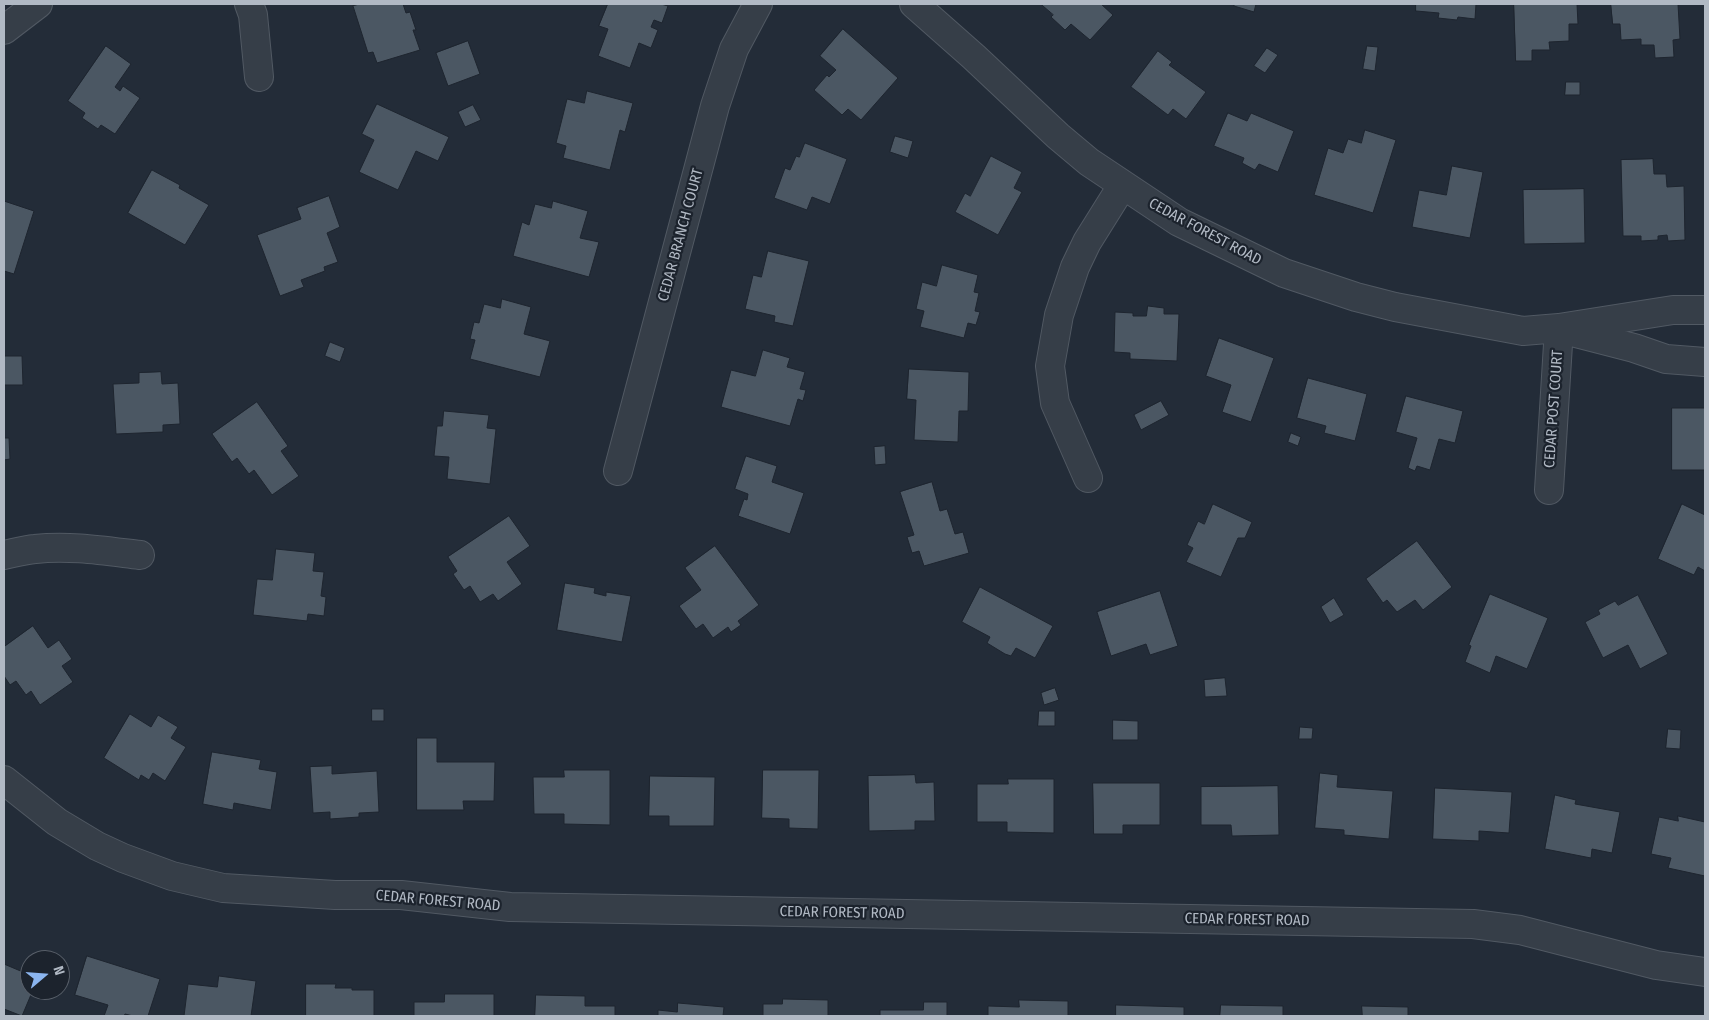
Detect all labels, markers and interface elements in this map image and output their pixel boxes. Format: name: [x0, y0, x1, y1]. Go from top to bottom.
street label: CEDAR BRANCH COURT: [655, 167, 707, 303]
street label: CEDAR FOREST ROAD: [1146, 195, 1264, 269]
street label: CEDAR POST COURT: [1541, 349, 1567, 469]
street label: CEDAR FOREST ROAD: [375, 887, 501, 915]
street label: CEDAR FOREST ROAD: [779, 903, 905, 923]
street label: CEDAR FOREST ROAD: [1184, 910, 1310, 930]
north arrow: [20, 950, 70, 1000]
text: N: [49, 964, 68, 977]

